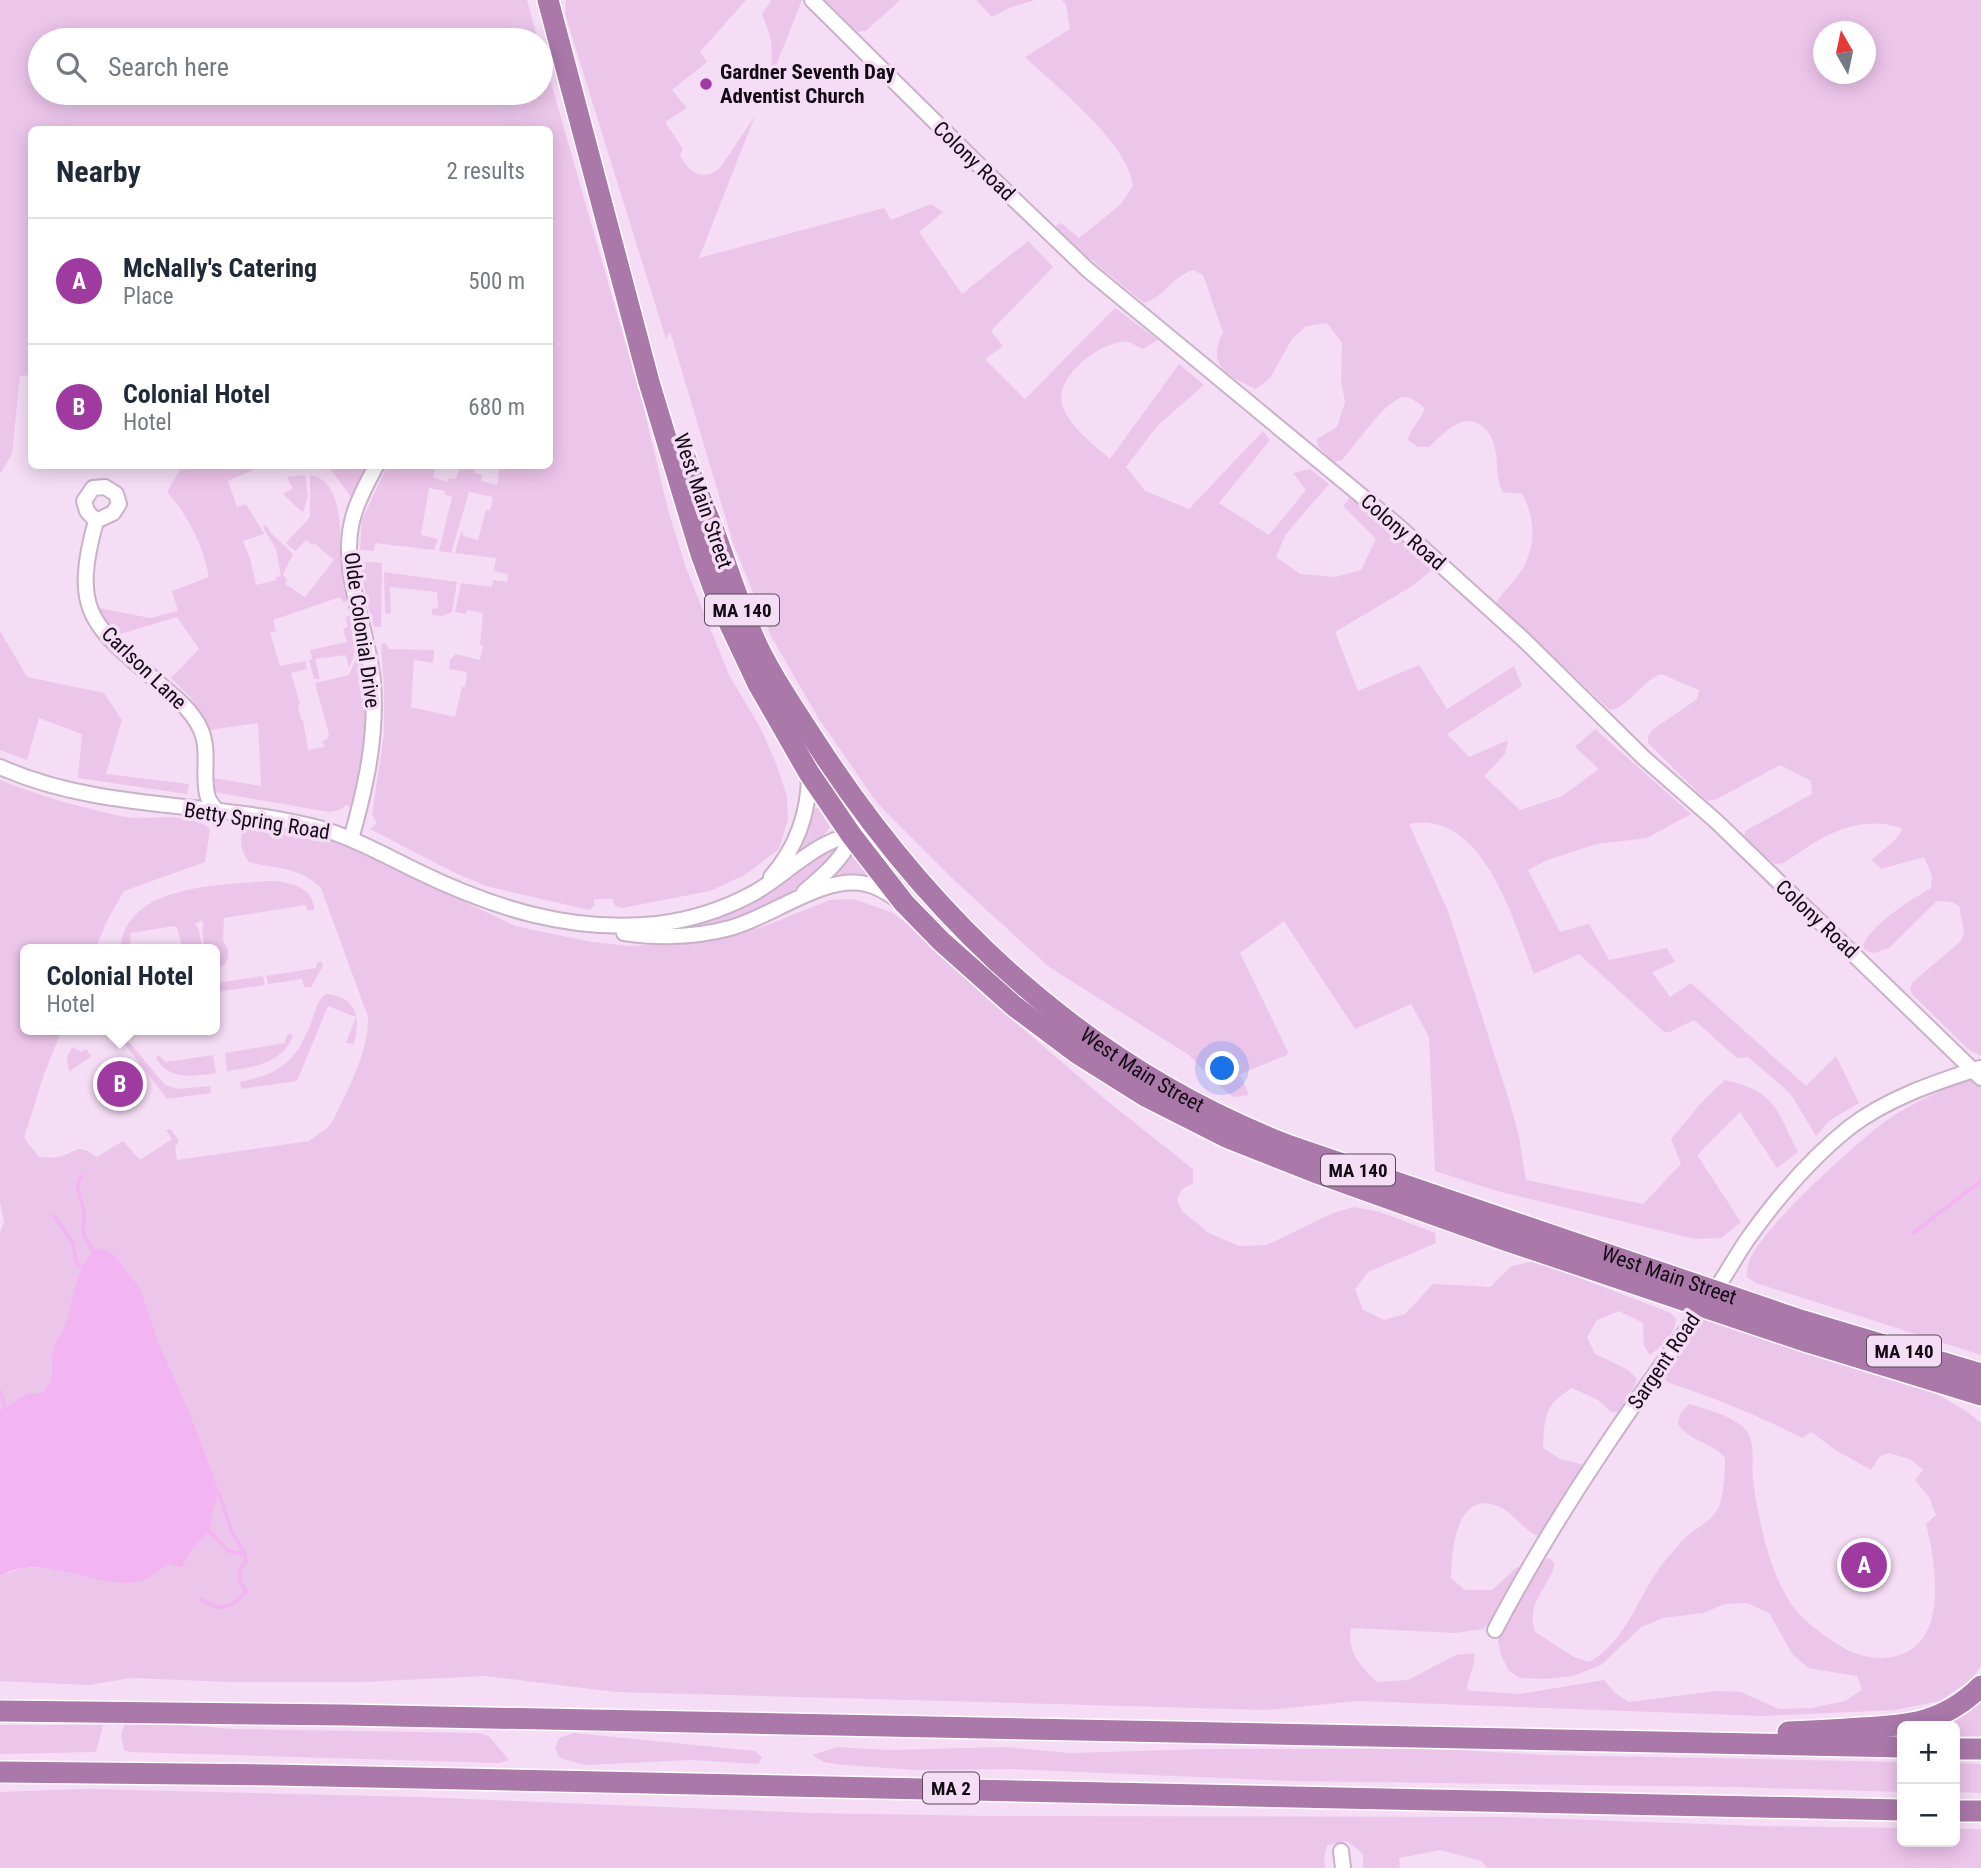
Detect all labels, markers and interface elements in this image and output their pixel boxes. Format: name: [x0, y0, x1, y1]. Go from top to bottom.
north arrow: [1813, 21, 1876, 84]
search box: [28, 28, 553, 105]
icon: search: [52, 48, 90, 86]
text: Search here: [108, 52, 229, 82]
place label: Gardner Seventh Day Adventist Church: [720, 60, 896, 108]
marker: Gardner Seventh Day Adventist Church: [698, 76, 714, 92]
street label: Colony Road: [928, 116, 1020, 206]
text: Nearby: [56, 154, 141, 189]
text: 2 results: [447, 158, 525, 185]
text: McNally's Catering: [123, 253, 317, 283]
text: A: [72, 268, 86, 295]
text: 500 m: [468, 268, 525, 295]
text: Place: [123, 283, 173, 310]
text: Colonial Hotel: [123, 379, 270, 409]
text: B: [73, 394, 85, 421]
text: 680 m: [468, 394, 525, 421]
text: Hotel: [123, 409, 172, 436]
street label: West Main Street: [669, 430, 737, 572]
street label: Colony Road: [1356, 489, 1450, 575]
street label: Olde Colonial Drive: [339, 551, 385, 710]
road number: MA 140: [705, 594, 779, 625]
street label: Carlson Lane: [97, 622, 191, 714]
street label: Betty Spring Road: [182, 798, 332, 844]
street label: Colony Road: [1771, 875, 1863, 963]
popup: [20, 944, 220, 1035]
text: Colonial Hotel: [46, 961, 194, 991]
text: Hotel: [46, 991, 95, 1018]
street label: West Main Street: [1076, 1023, 1208, 1117]
your location: [1205, 1051, 1239, 1085]
pin: B: [97, 1058, 143, 1110]
road number: MA 140: [1321, 1154, 1395, 1186]
street label: West Main Street: [1598, 1241, 1740, 1309]
street label: Sargent Road: [1623, 1308, 1705, 1414]
road number: MA 140: [1867, 1336, 1941, 1366]
pin: A: [1841, 1539, 1887, 1591]
map controls: [1897, 1721, 1960, 1847]
button: +: [1897, 1721, 1960, 1784]
road number: MA 2: [923, 1772, 979, 1803]
button: −: [1897, 1784, 1960, 1847]

